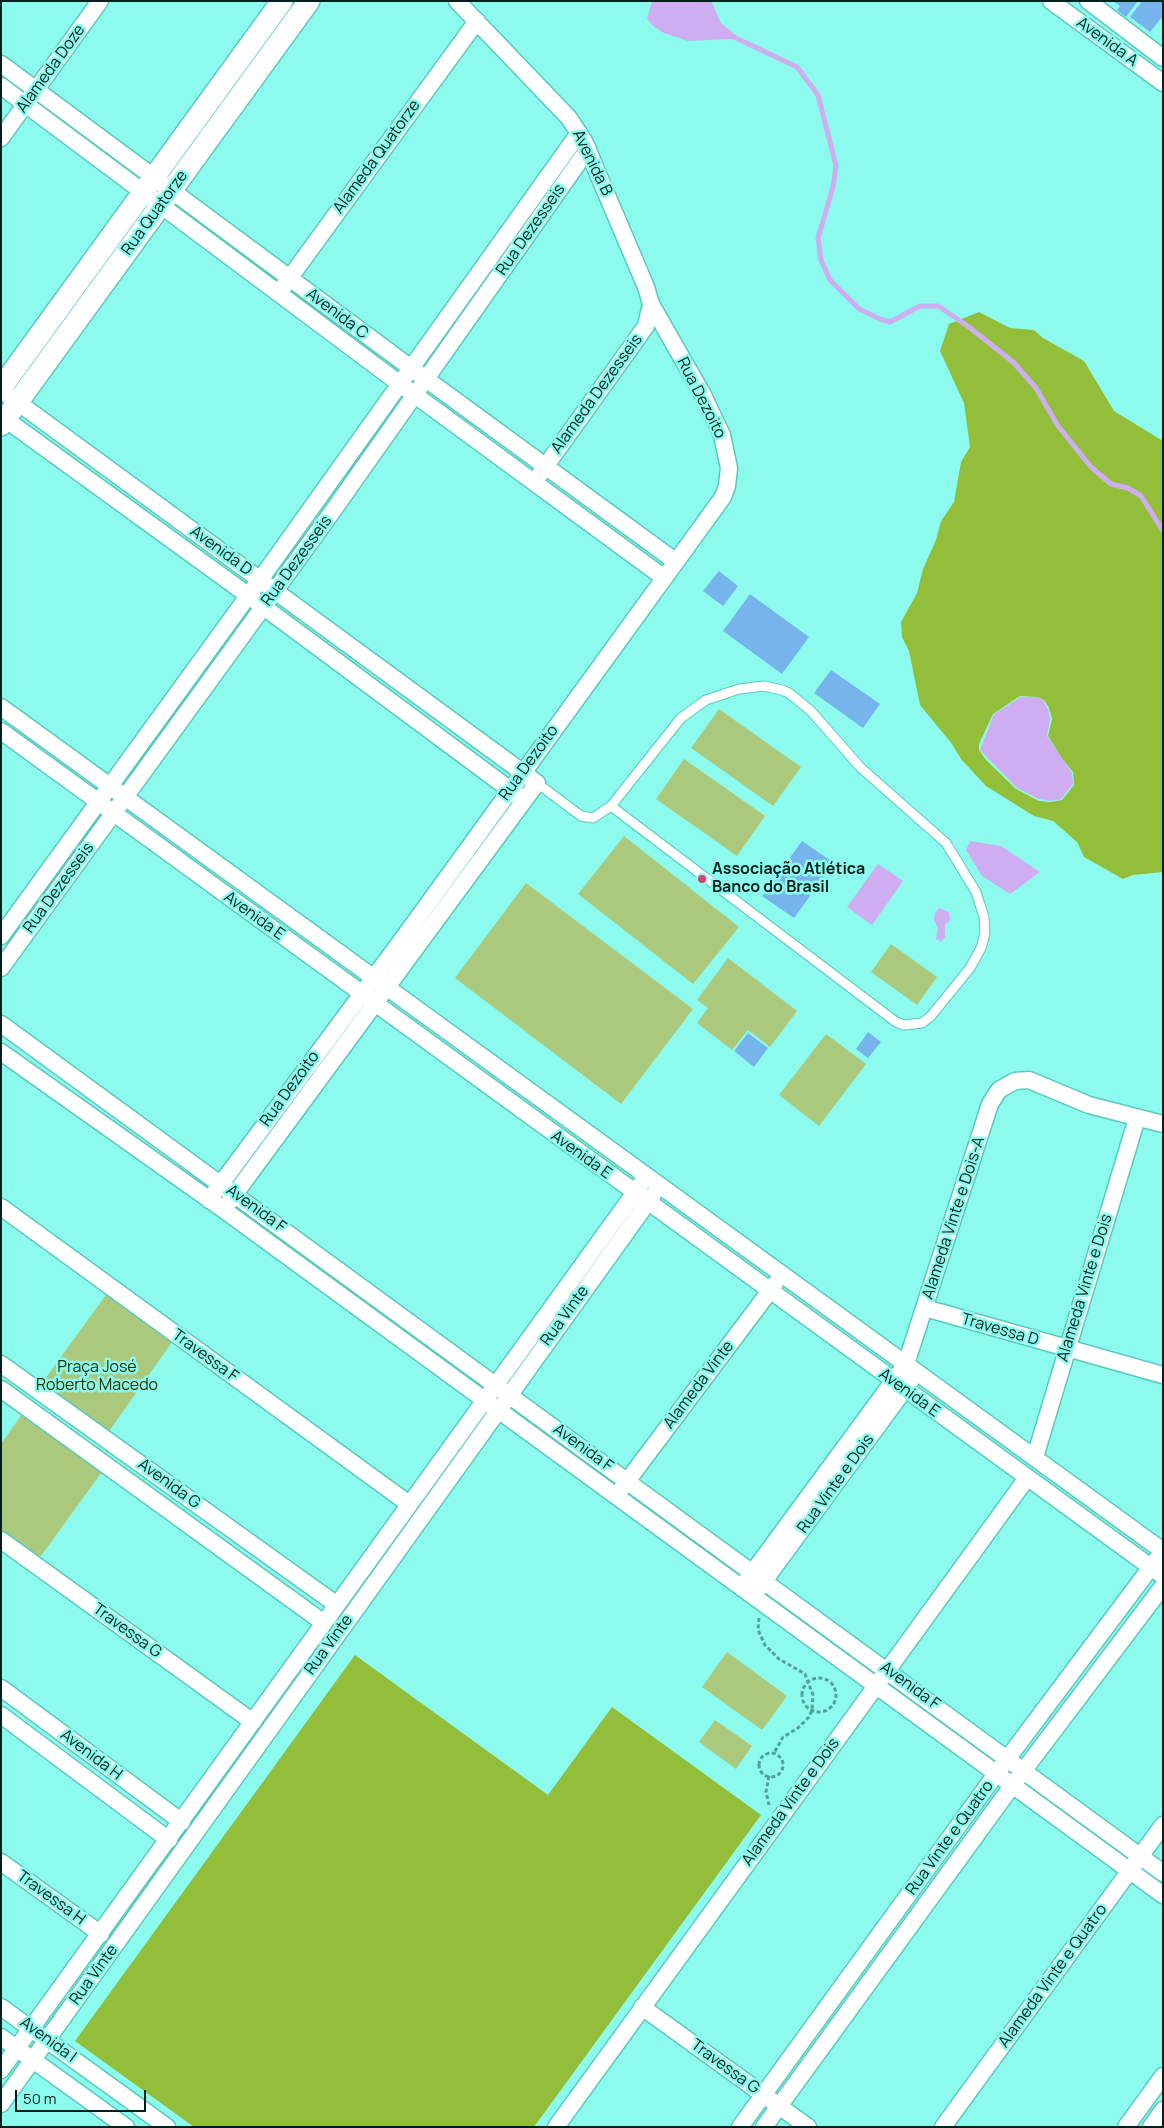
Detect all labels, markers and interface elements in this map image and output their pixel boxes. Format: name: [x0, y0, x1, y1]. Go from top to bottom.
street label: Avenida A: [1072, 13, 1142, 71]
street label: Alameda Doze: [13, 21, 89, 117]
street label: Alameda Quatorze: [329, 96, 425, 218]
street label: Avenida B: [568, 127, 616, 199]
street label: Rua Quatorze: [118, 167, 192, 259]
street label: Rua Dezesseis: [492, 181, 570, 279]
street label: Avenida C: [302, 284, 372, 344]
street label: Alameda Dezesseis: [547, 331, 647, 457]
street label: Rua Dezoito: [672, 354, 730, 442]
street label: Rua Dezesseis: [258, 512, 336, 610]
street label: Avenida D: [186, 522, 256, 580]
street label: Rua Dezoito: [495, 722, 563, 804]
street label: Rua Dezesseis: [20, 839, 98, 937]
place label: Associação Atlética Banco do Brasil: [712, 860, 865, 898]
marker: Associação Atlética Banco do Brasil: [696, 873, 708, 885]
street label: Avenida E: [220, 888, 288, 944]
street label: Rua Dezoito: [256, 1048, 324, 1130]
street label: Avenida E: [547, 1127, 615, 1183]
street label: Alameda Vinte e Dois-A: [919, 1134, 989, 1302]
street label: Avenida F: [222, 1181, 290, 1237]
street label: Alameda Vinte e Dois: [1053, 1212, 1117, 1364]
street label: Rua Vinte: [537, 1282, 593, 1350]
street label: Travessa D: [959, 1310, 1041, 1350]
street label: Travessa F: [168, 1326, 242, 1386]
street label: Alameda Vinte: [660, 1337, 738, 1433]
park label: Praça José Roberto Macedo: [36, 1358, 158, 1396]
street label: Avenida E: [875, 1365, 943, 1421]
street label: Avenida F: [549, 1420, 617, 1476]
street label: Rua Vinte e Dois: [794, 1431, 878, 1537]
street label: Avenida G: [134, 1455, 204, 1513]
street label: Travessa G: [89, 1600, 165, 1662]
street label: Rua Vinte: [301, 1611, 357, 1679]
street label: Avenida F: [876, 1658, 944, 1714]
street label: Avenida H: [56, 1726, 126, 1784]
street label: Alameda Vinte e Dois: [738, 1734, 844, 1870]
street label: Rua Vinte e Quatro: [902, 1777, 998, 1899]
street label: Travessa H: [13, 1867, 89, 1929]
street label: Alameda Vinte e Quatro: [995, 1901, 1111, 2051]
street label: Rua Vinte: [66, 1941, 122, 2009]
street label: Avenida I: [16, 2013, 80, 2067]
street label: Travessa G: [687, 2036, 763, 2098]
scale bar: [18, 2080, 149, 2112]
text: 50 m: [23, 2088, 57, 2109]

